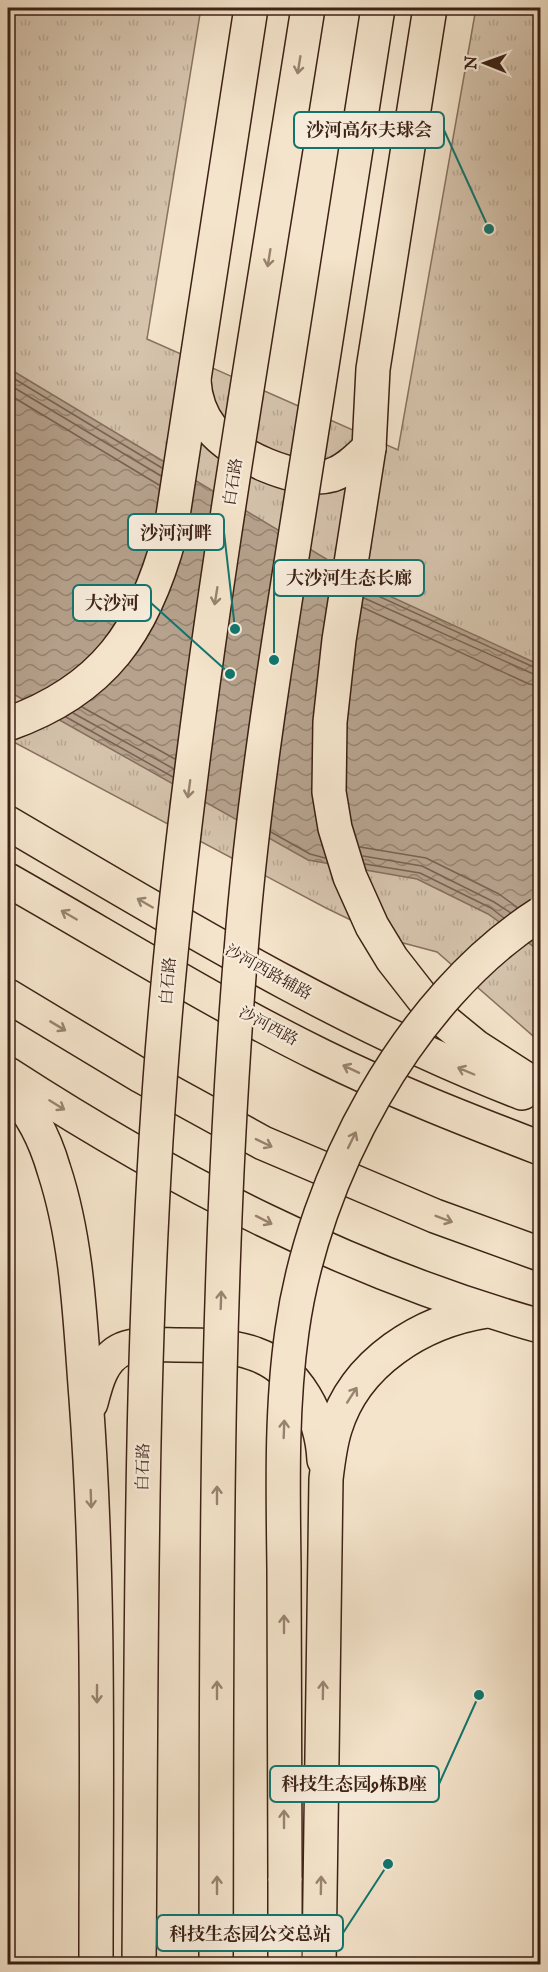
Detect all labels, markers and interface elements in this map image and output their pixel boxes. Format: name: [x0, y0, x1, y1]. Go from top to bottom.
north arrow: [455, 33, 515, 93]
one-way arrow: [293, 55, 304, 75]
text: N: [462, 56, 482, 71]
callout: 沙河高尔夫球会: [294, 112, 444, 148]
text: 沙河高尔夫球会: [306, 120, 432, 143]
one-way arrow: [263, 248, 274, 267]
street label: 白石路: [220, 457, 248, 507]
callout: 沙河河畔: [128, 514, 224, 550]
text: 沙河河畔: [140, 523, 212, 546]
callout: 大沙河生态长廊: [274, 560, 424, 596]
text: 大沙河生态长廊: [286, 568, 412, 591]
callout: 大沙河: [73, 585, 151, 621]
one-way arrow: [211, 585, 222, 605]
text: 大沙河: [85, 593, 139, 616]
one-way arrow: [183, 779, 194, 798]
one-way arrow: [137, 897, 154, 909]
one-way arrow: [61, 909, 78, 921]
street label: 沙河西路辅路: [221, 941, 315, 1005]
street label: 白石路: [157, 956, 181, 1006]
street label: 沙河西路: [235, 1003, 301, 1051]
one-way arrow: [49, 1021, 66, 1033]
one-way arrow: [342, 1063, 360, 1075]
one-way arrow: [458, 1065, 476, 1076]
one-way arrow: [48, 1099, 65, 1111]
one-way arrow: [347, 1131, 359, 1149]
one-way arrow: [255, 1137, 273, 1149]
one-way arrow: [255, 1214, 273, 1226]
one-way arrow: [434, 1214, 452, 1225]
one-way arrow: [215, 1291, 227, 1311]
one-way arrow: [346, 1388, 358, 1404]
one-way arrow: [279, 1420, 290, 1440]
street label: 白石路: [134, 1443, 154, 1491]
one-way arrow: [211, 1486, 223, 1506]
one-way arrow: [86, 1488, 97, 1508]
one-way arrow: [278, 1615, 290, 1635]
one-way arrow: [211, 1681, 223, 1701]
one-way arrow: [317, 1681, 329, 1701]
one-way arrow: [91, 1683, 103, 1703]
callout: 科技生态园9栋B座: [270, 1766, 439, 1802]
text: 科技生态园9栋B座: [281, 1774, 427, 1797]
one-way arrow: [279, 1810, 290, 1830]
one-way arrow: [211, 1876, 223, 1896]
one-way arrow: [315, 1876, 326, 1896]
callout: 科技生态园公交总站: [157, 1915, 343, 1951]
text: 科技生态园公交总站: [169, 1924, 331, 1947]

